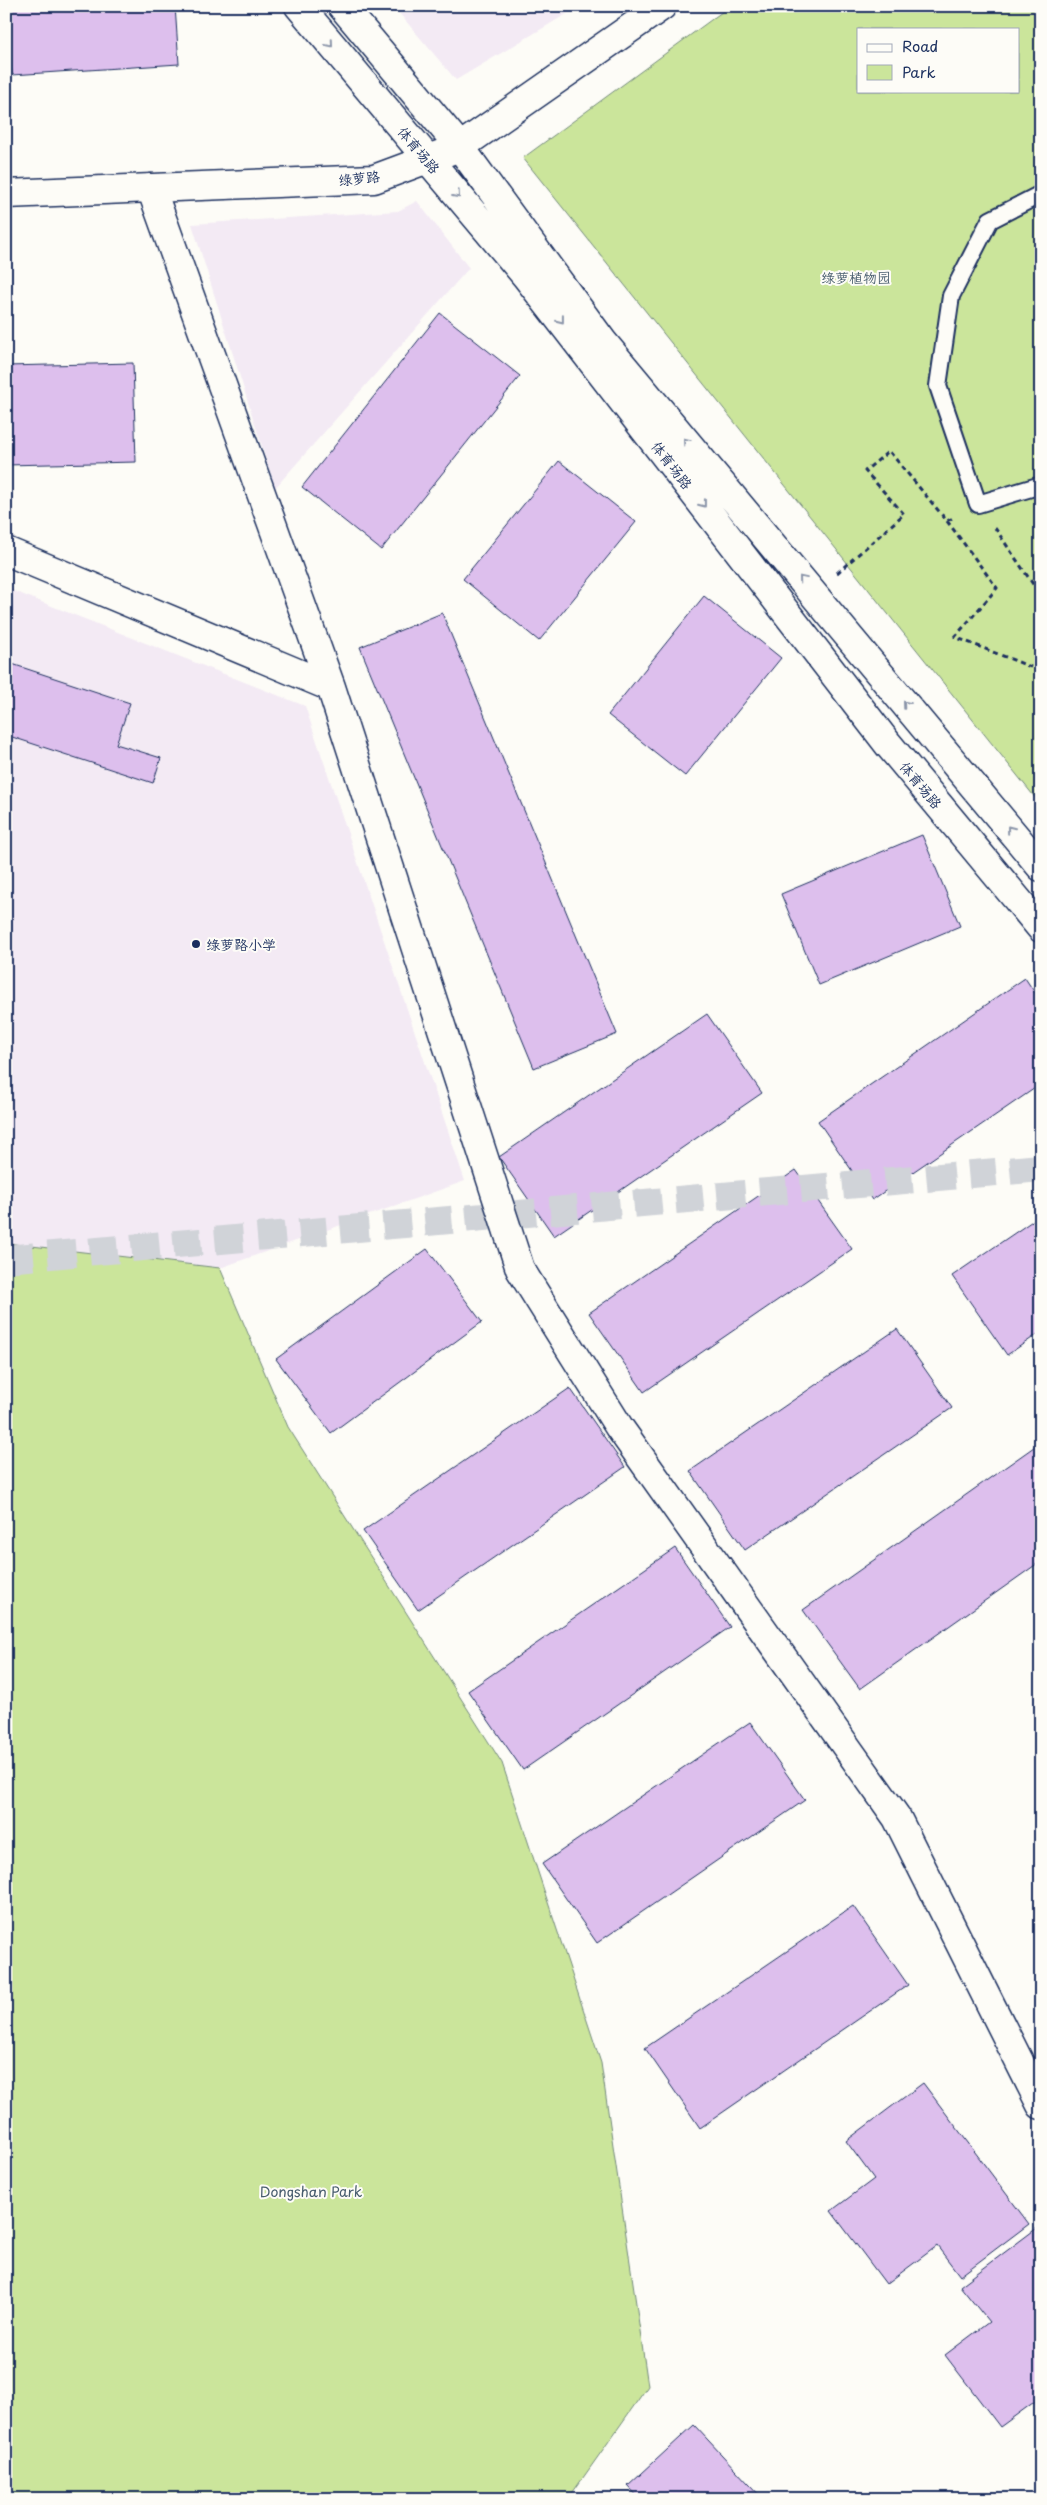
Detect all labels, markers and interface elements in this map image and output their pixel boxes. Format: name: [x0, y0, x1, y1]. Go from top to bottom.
legend: [857, 28, 1020, 92]
text: Road: [902, 34, 938, 57]
one-way arrow: [325, 38, 334, 47]
text: Park: [902, 60, 936, 83]
street label: 体育场路: [393, 122, 445, 178]
street label: 绿萝路: [337, 165, 381, 191]
one-way arrow: [451, 190, 460, 199]
park label: 绿萝植物园: [821, 267, 891, 288]
one-way arrow: [555, 314, 563, 323]
street label: 体育场路: [646, 436, 698, 494]
one-way arrow: [684, 438, 692, 447]
one-way arrow: [697, 499, 706, 508]
one-way arrow: [799, 576, 808, 585]
one-way arrow: [903, 700, 912, 709]
street label: 体育场路: [895, 757, 947, 813]
one-way arrow: [1007, 826, 1015, 835]
place label: 绿萝路小学: [206, 934, 276, 955]
marker: 绿萝路小学: [190, 938, 202, 950]
park label: Dongshan Park: [260, 2181, 363, 2202]

